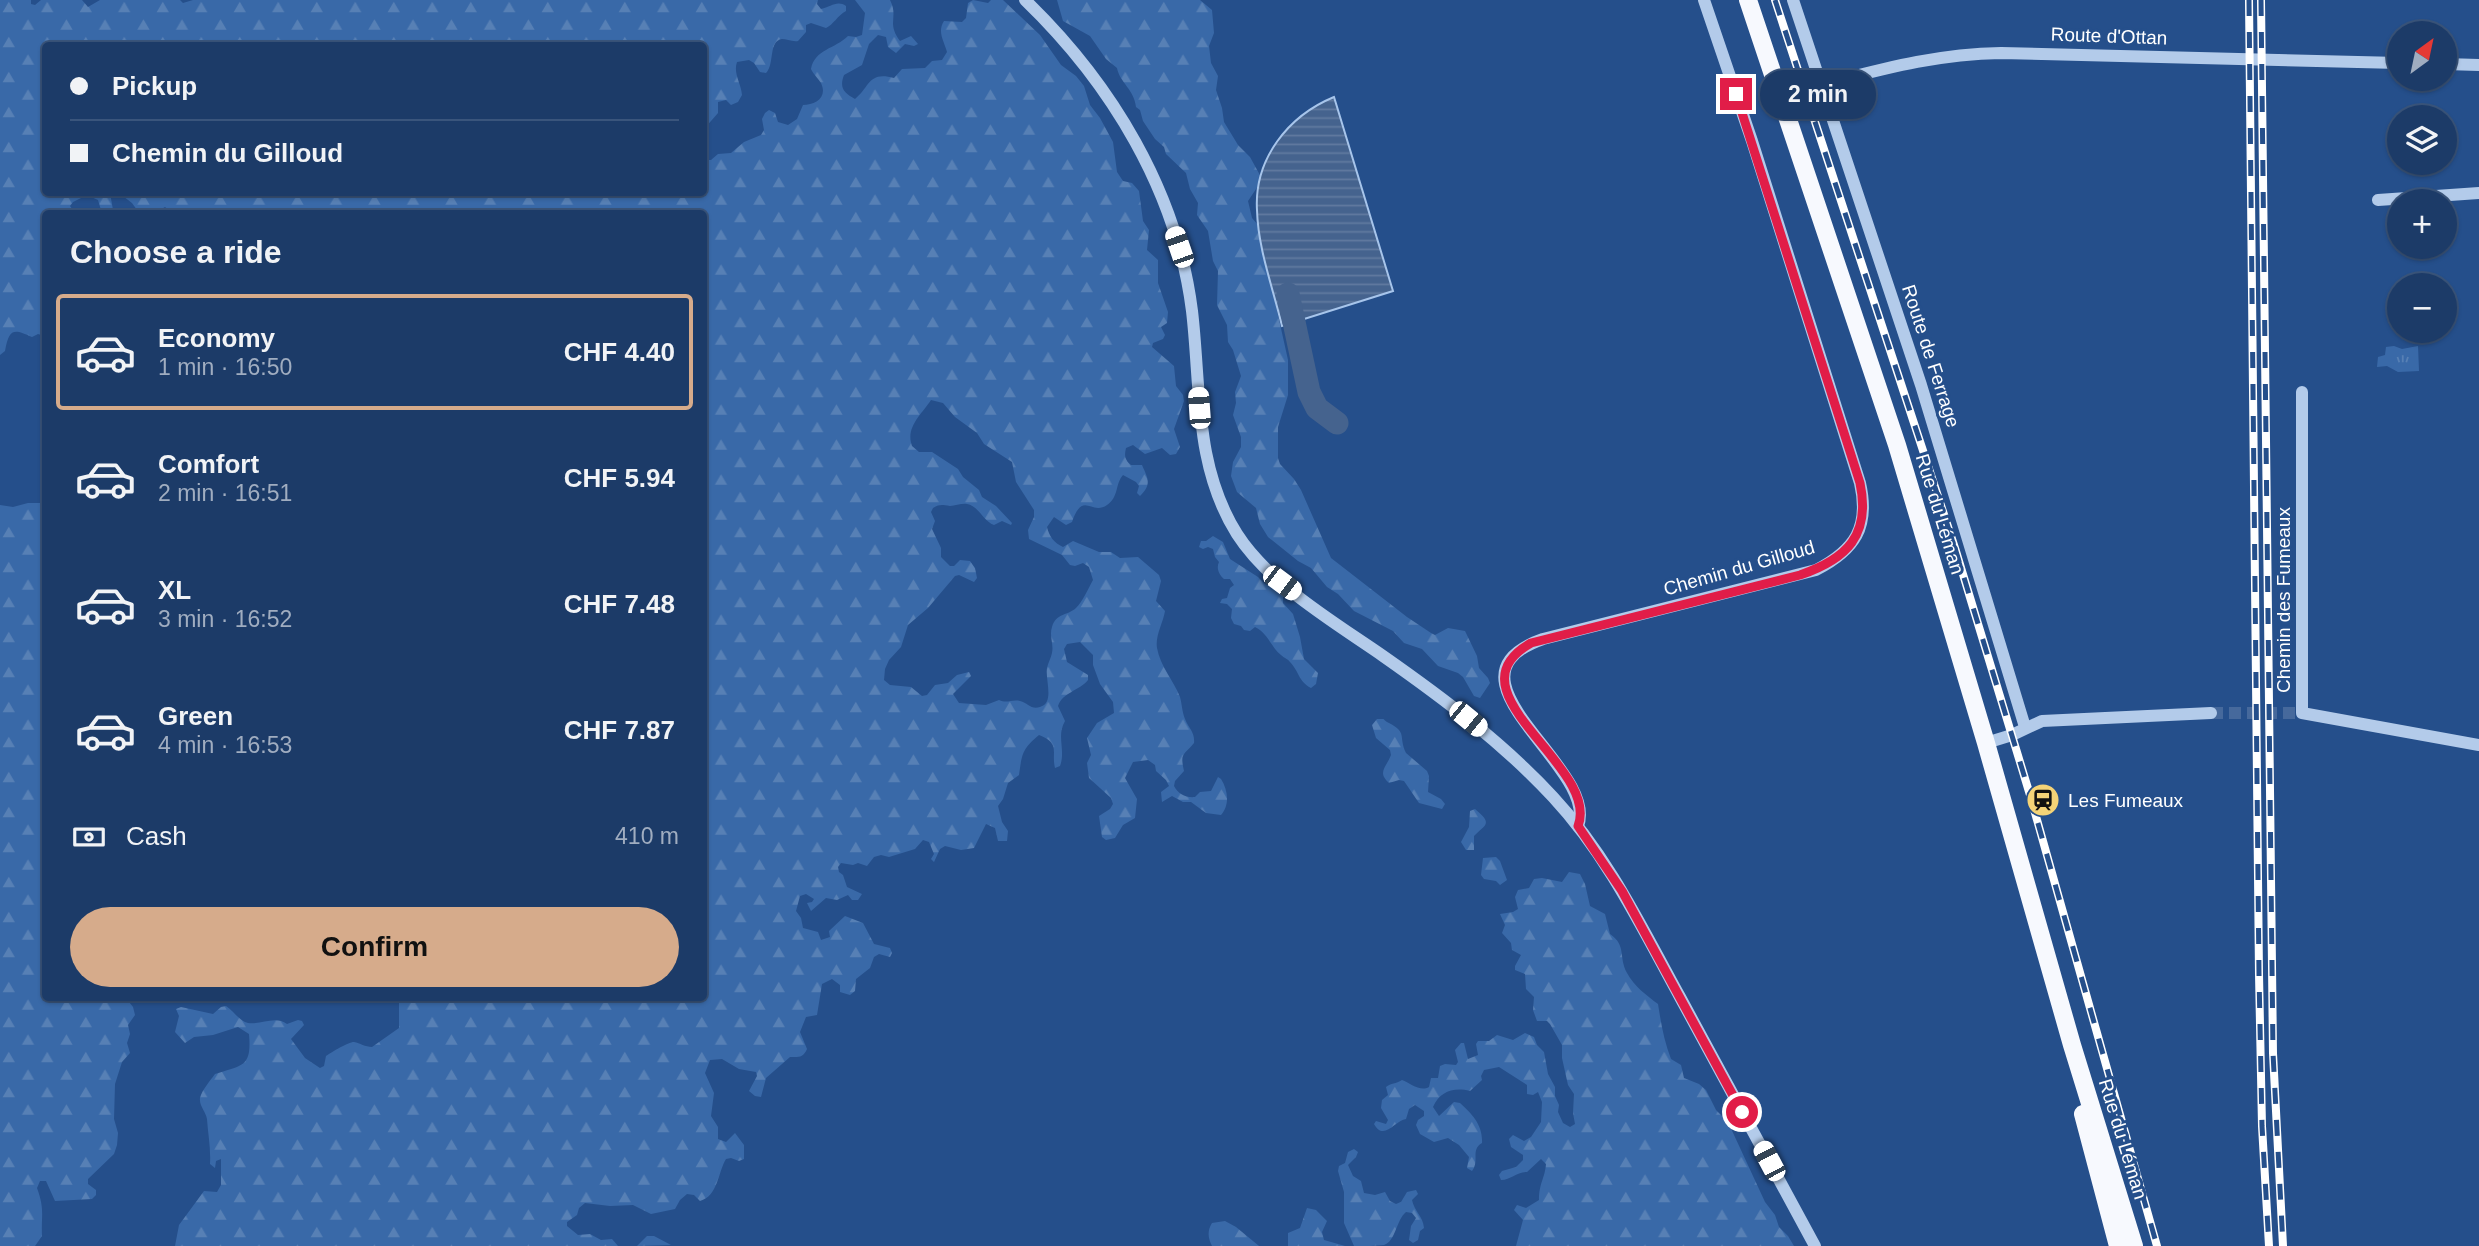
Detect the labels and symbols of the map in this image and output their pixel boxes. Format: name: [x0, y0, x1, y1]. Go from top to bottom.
north arrow: [2387, 21, 2457, 91]
street label: Route d'Ottan: [2050, 23, 2168, 49]
callout: 2 min: [1760, 70, 1876, 119]
route end: [1720, 78, 1752, 110]
car: [1163, 224, 1196, 270]
street label: Route de Ferrage: [1898, 282, 1964, 430]
car: [1188, 386, 1211, 430]
street label: Rue du Léman: [1912, 451, 1968, 577]
street label: Chemin des Fumeaux: [2273, 507, 2294, 693]
street label: Chemin du Gilloud: [1661, 536, 1817, 600]
car: [1259, 562, 1306, 604]
car: [1446, 698, 1491, 740]
station icon: Les Fumeaux: [2024, 781, 2062, 819]
place label: Les Fumeaux: [2068, 790, 2184, 811]
street label: Rue du Léman: [2095, 1076, 2151, 1202]
route start: [1726, 1096, 1758, 1128]
car: [1750, 1138, 1789, 1184]

